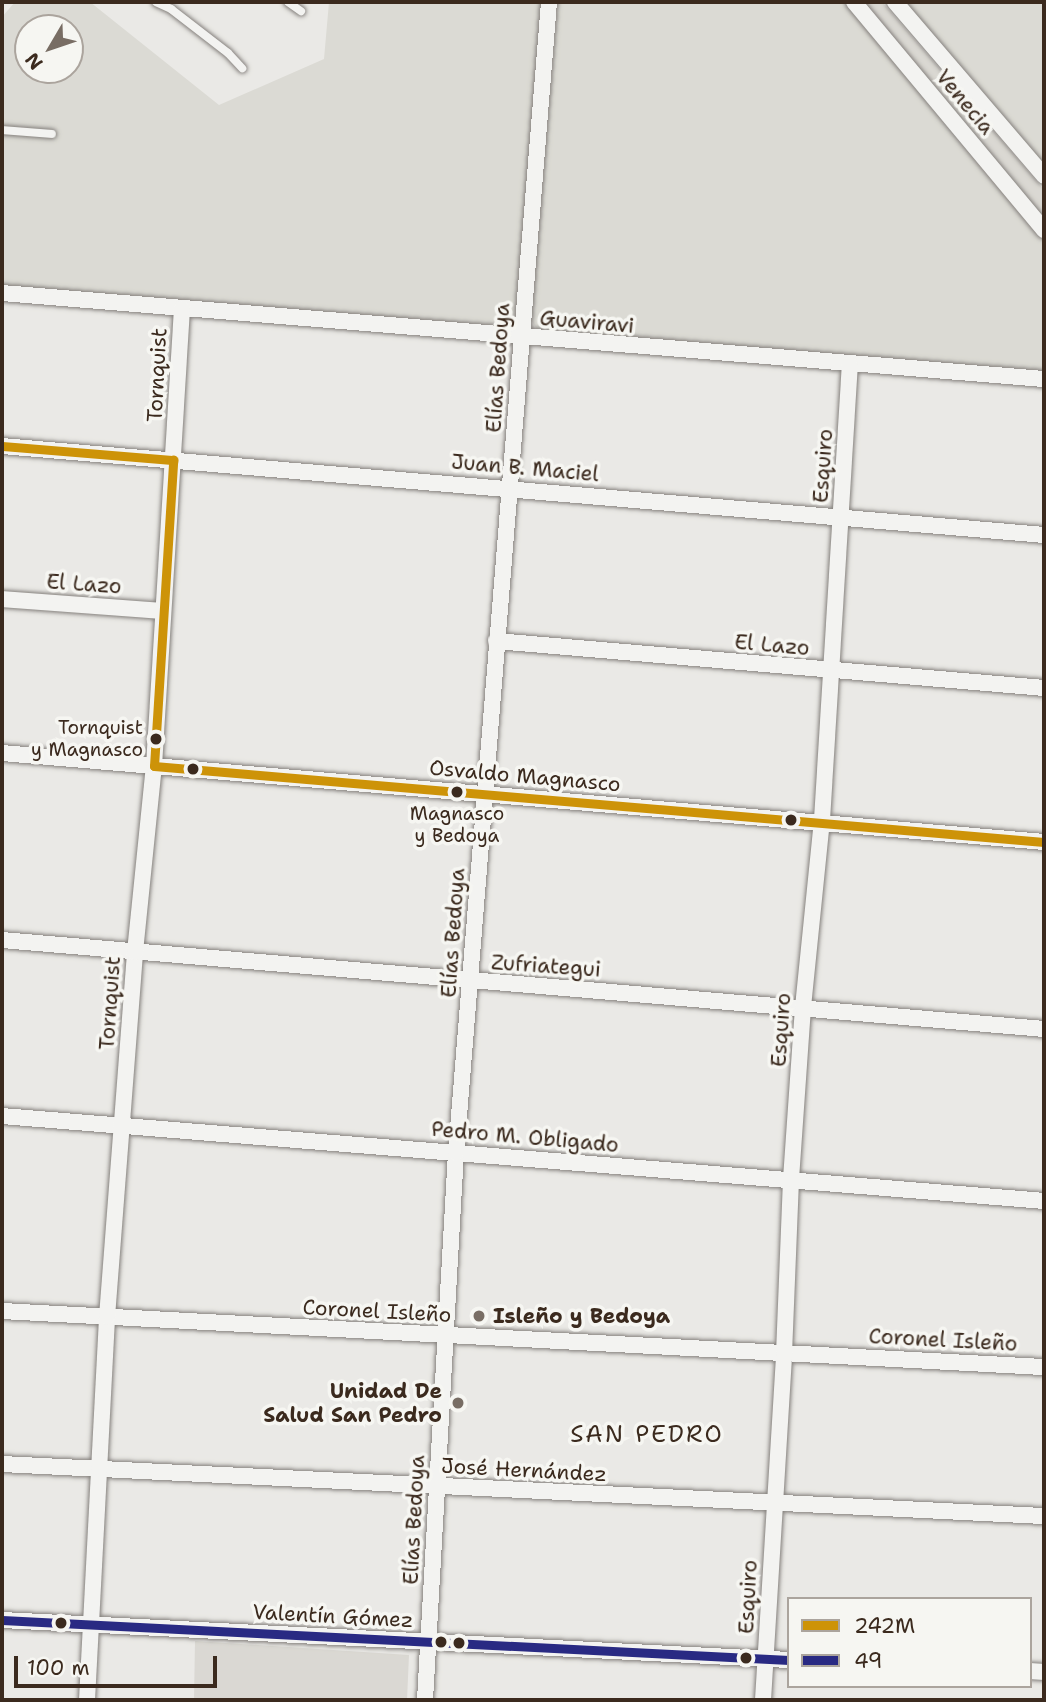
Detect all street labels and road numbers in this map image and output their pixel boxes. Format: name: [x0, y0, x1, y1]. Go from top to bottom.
street label: Venecia: [930, 64, 1000, 140]
street label: Elías Bedoya: [481, 302, 515, 434]
street label: Guaviravi: [539, 305, 635, 339]
street label: Tornquist: [142, 327, 172, 423]
street label: Esquiro: [808, 428, 838, 504]
street label: Juan B. Maciel: [450, 449, 600, 487]
street label: El Lazo: [46, 569, 122, 599]
street label: El Lazo: [733, 629, 811, 661]
street label: Osvaldo Magnasco: [428, 755, 622, 797]
street label: Elías Bedoya: [436, 867, 470, 999]
street label: Zufriategui: [490, 950, 602, 982]
street label: Tornquist: [94, 955, 126, 1051]
street label: Esquiro: [766, 992, 796, 1068]
street label: Pedro M. Obligado: [430, 1116, 620, 1158]
street label: Coronel Isleño: [302, 1295, 452, 1327]
street label: Coronel Isleño: [868, 1324, 1018, 1356]
street label: José Hernández: [441, 1453, 607, 1487]
street label: Elías Bedoya: [398, 1455, 430, 1585]
street label: Esquiro: [733, 1559, 763, 1635]
street label: Valentín Gómez: [252, 1599, 414, 1633]

